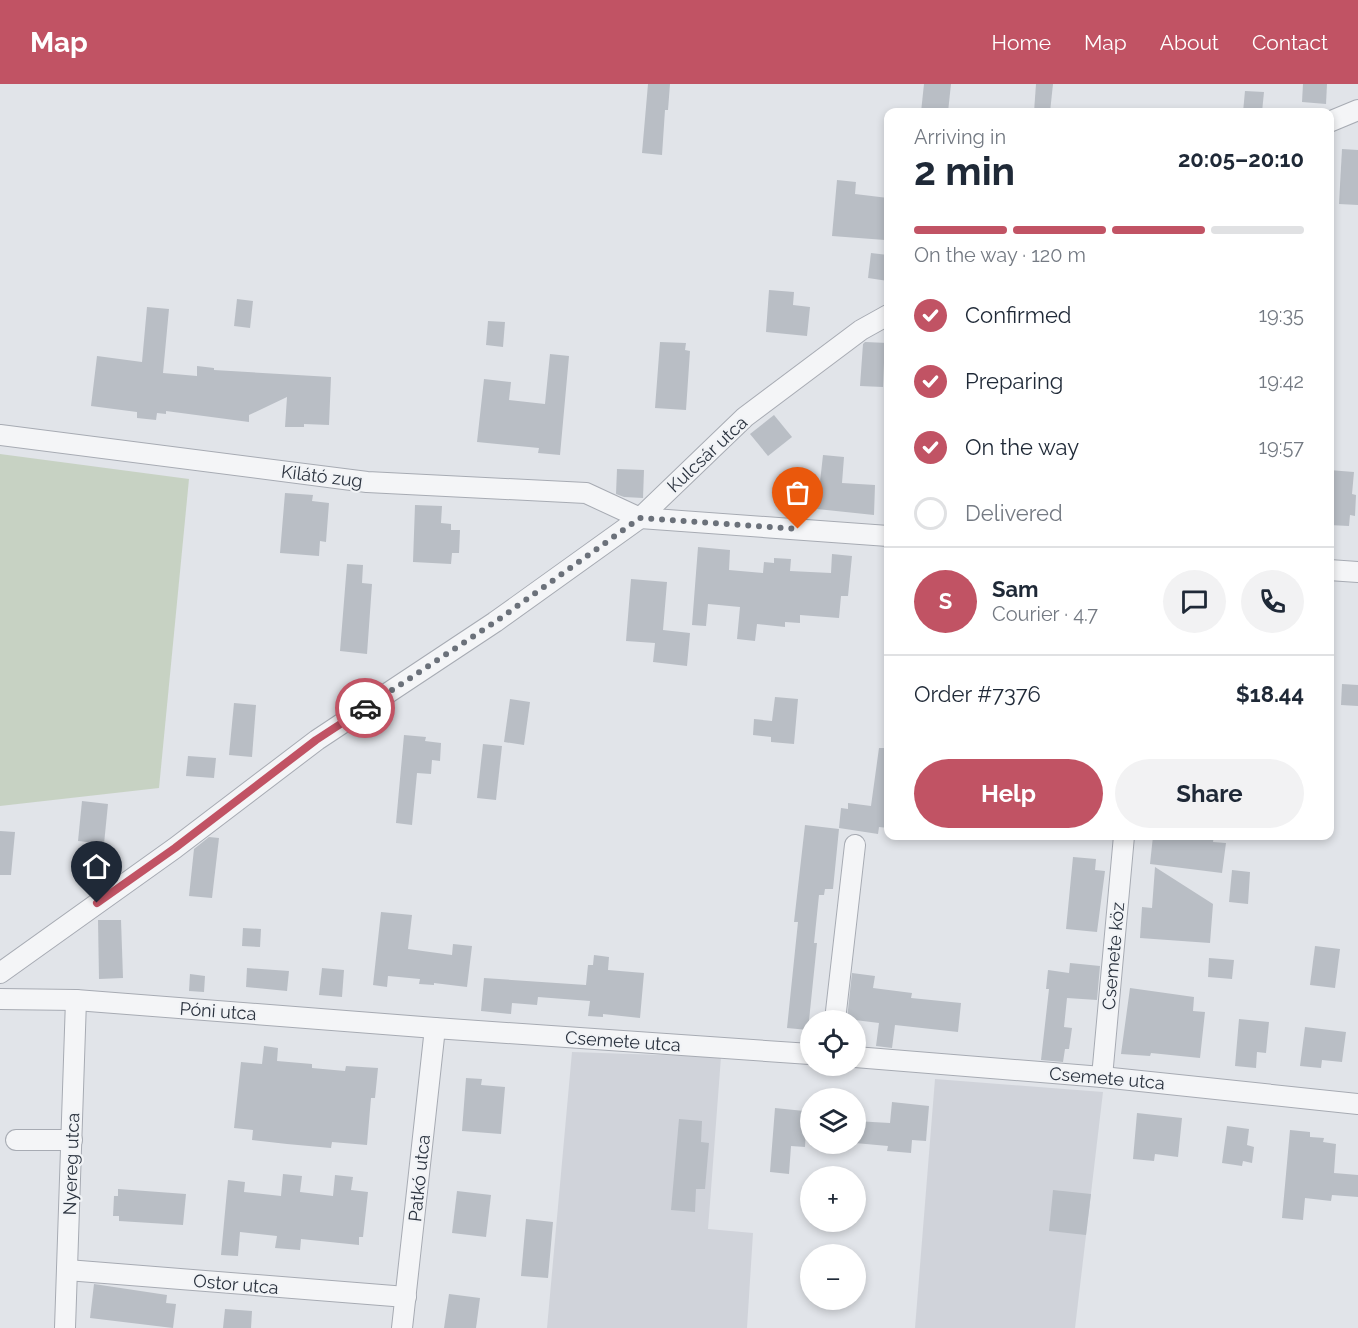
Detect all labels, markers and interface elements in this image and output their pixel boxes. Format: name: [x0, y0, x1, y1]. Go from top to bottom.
text: Map: [30, 26, 88, 59]
text: Home: [992, 30, 1051, 55]
text: Map: [1084, 30, 1127, 55]
text: About: [1160, 30, 1219, 55]
text: Contact: [1252, 30, 1328, 55]
text: Arriving in: [914, 125, 1006, 149]
text: 20:05–20:10: [1178, 146, 1304, 172]
text: 2 min: [914, 148, 1015, 194]
text: On the way · 120 m: [914, 243, 1086, 267]
icon: check: [914, 299, 947, 332]
text: Confirmed: [965, 302, 1072, 328]
text: 19:35: [1258, 303, 1304, 327]
icon: check: [914, 365, 947, 398]
text: Preparing: [965, 368, 1063, 394]
text: 19:42: [1259, 369, 1304, 393]
street label: Kulcsár utca: [663, 412, 751, 496]
icon: check: [914, 431, 947, 464]
text: On the way: [965, 434, 1079, 460]
text: 19:57: [1258, 435, 1304, 459]
street label: Kilátó zug: [280, 461, 364, 491]
pin: [772, 467, 823, 529]
icon: bag: [781, 476, 814, 509]
text: Delivered: [965, 500, 1063, 526]
button: chat: [1163, 570, 1226, 633]
button: phone: [1241, 570, 1304, 633]
text: Sam: [992, 576, 1039, 602]
text: S: [939, 588, 952, 614]
text: Courier · 4.7: [992, 602, 1098, 626]
courier: [335, 678, 395, 738]
text: Order #7376: [914, 681, 1041, 707]
text: $18.44: [1236, 681, 1304, 707]
icon: car: [349, 692, 382, 725]
button: Help: [914, 759, 1103, 828]
button: Share: [1115, 759, 1304, 828]
pin: [71, 841, 122, 903]
icon: home: [80, 850, 113, 883]
street label: Csemete köz: [1098, 901, 1128, 1011]
street label: Póni utca: [179, 998, 257, 1024]
map controls: [800, 1010, 866, 1310]
button: locate: [800, 1010, 866, 1076]
street label: Csemete utca: [564, 1026, 682, 1056]
street label: Csemete utca: [1048, 1062, 1166, 1094]
button: layers: [800, 1088, 866, 1154]
street label: Nyereg utca: [59, 1112, 83, 1216]
street label: Patkó utca: [404, 1133, 434, 1223]
button: +: [800, 1166, 866, 1232]
button: −: [800, 1244, 866, 1310]
street label: Ostor utca: [192, 1270, 280, 1298]

